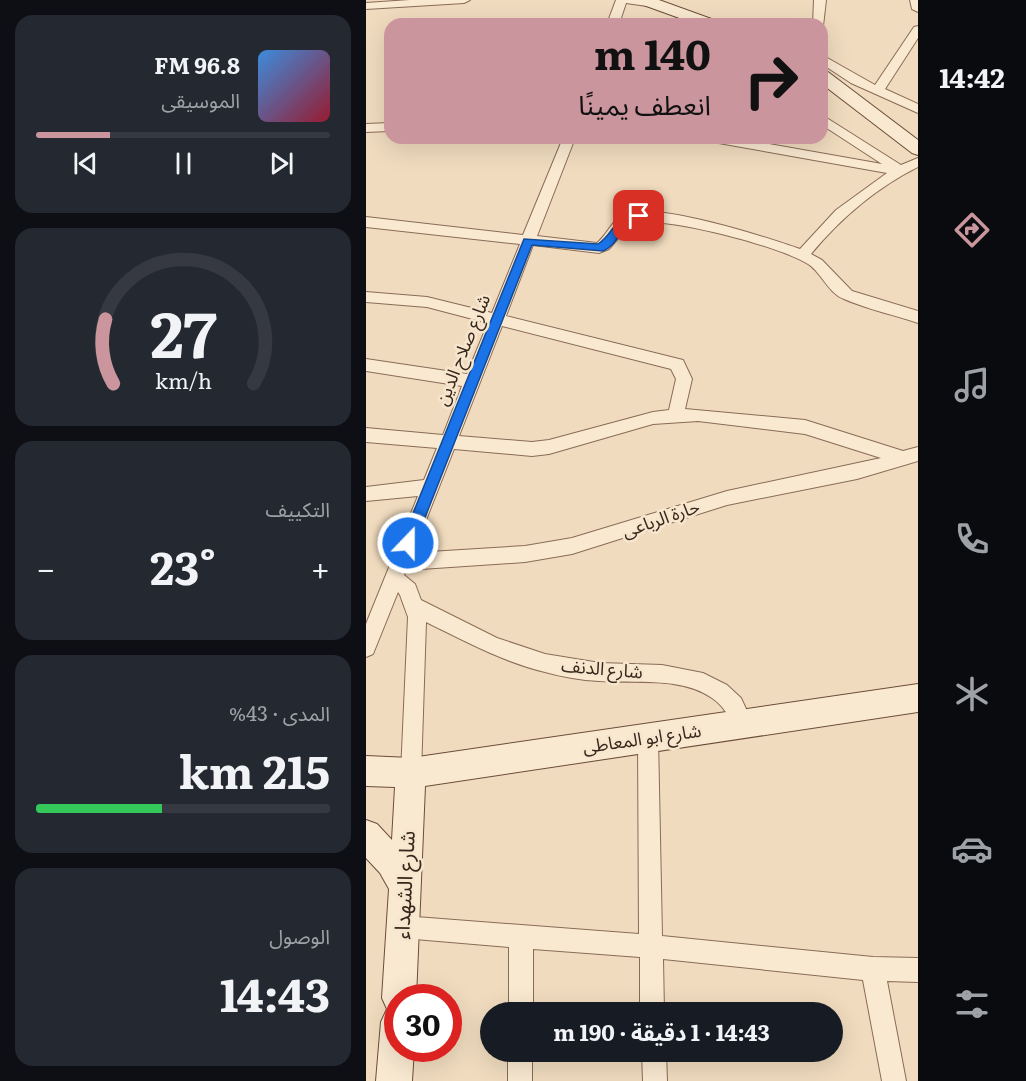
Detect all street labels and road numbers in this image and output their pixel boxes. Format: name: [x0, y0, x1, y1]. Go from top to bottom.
street label: شارع صلاح الدين: [427, 290, 498, 410]
street label: حارة الرباعى: [618, 492, 703, 543]
street label: شارع الدنف: [560, 650, 644, 687]
street label: شارع ابو المعاطى: [581, 716, 703, 761]
street label: شارع الشهداء: [384, 830, 423, 940]

